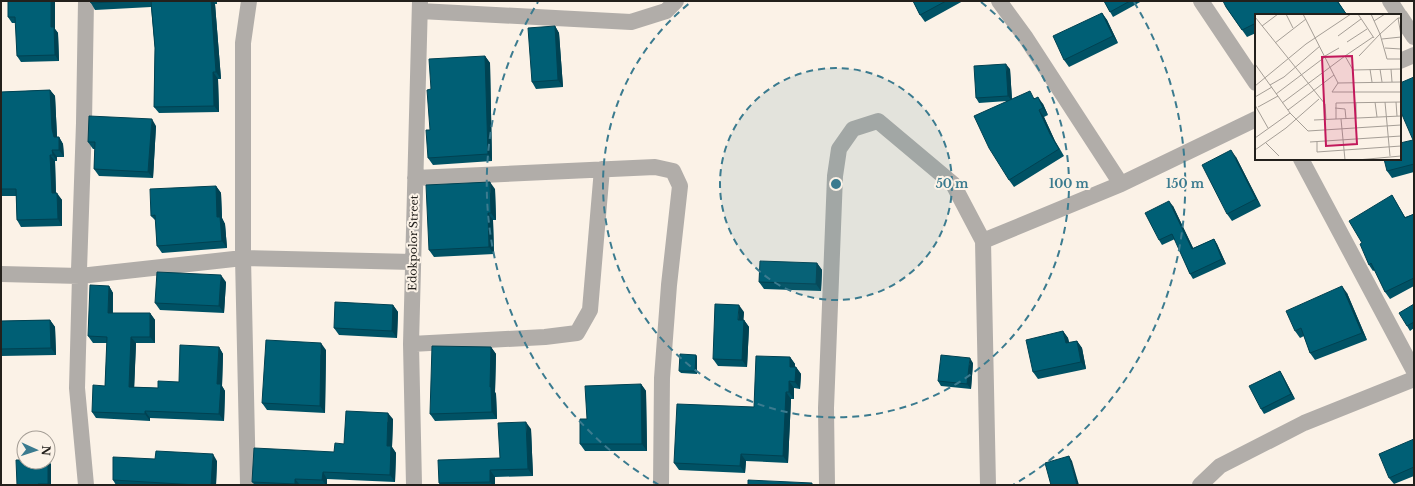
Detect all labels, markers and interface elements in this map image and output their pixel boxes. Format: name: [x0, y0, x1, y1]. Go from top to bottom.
inset map: [1255, 14, 1401, 160]
text: 50 m: [936, 176, 969, 191]
text: 100 m: [1049, 176, 1090, 191]
text: 150 m: [1166, 176, 1205, 191]
centre of rings: [829, 177, 843, 191]
street label: Edokpolor Street: [405, 194, 421, 291]
north arrow: [16, 430, 56, 470]
text: N: [39, 445, 53, 457]

